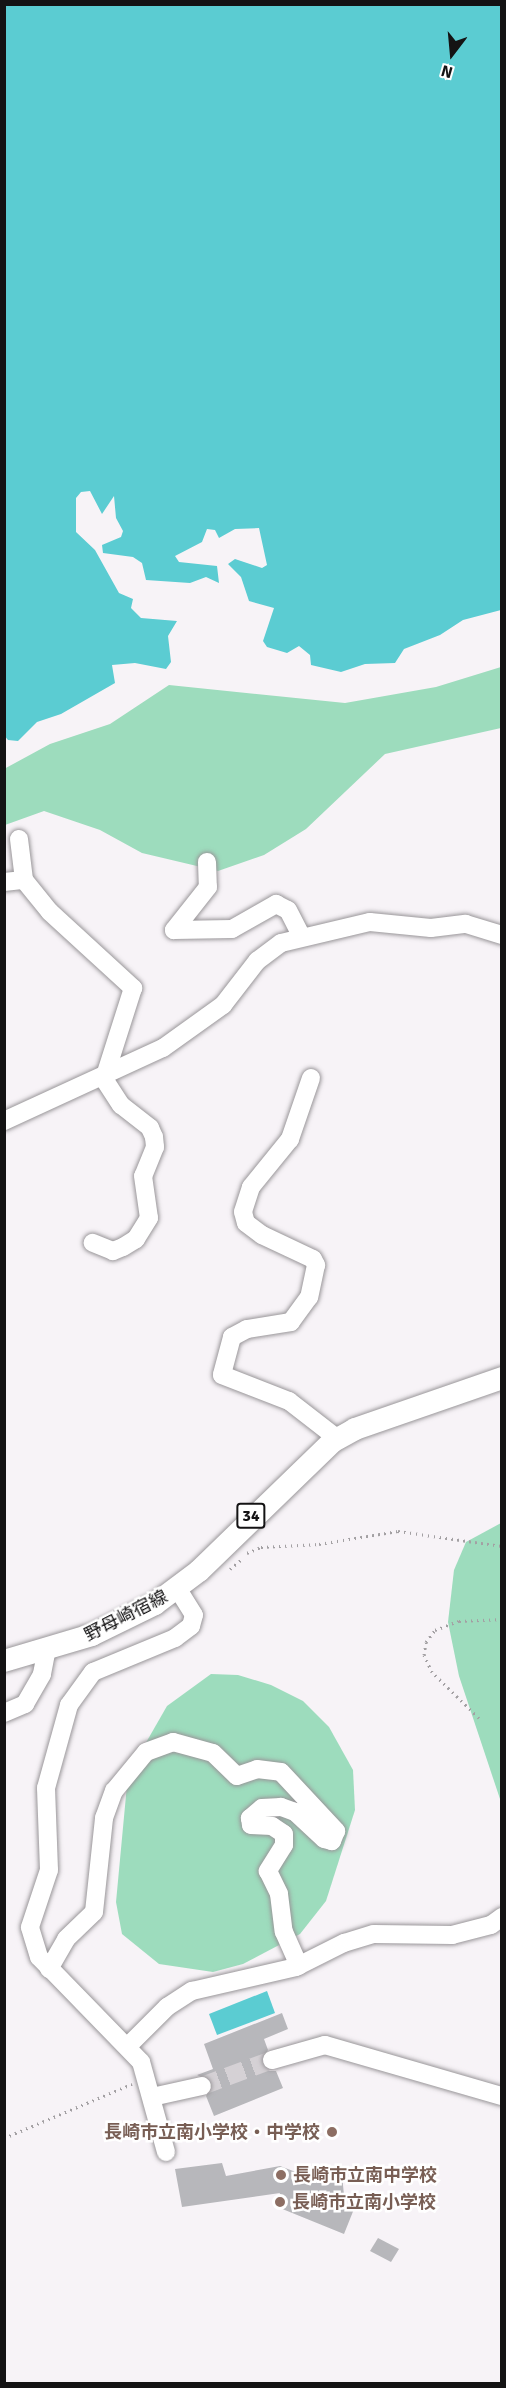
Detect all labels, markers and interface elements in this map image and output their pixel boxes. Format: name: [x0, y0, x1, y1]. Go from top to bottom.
north arrow: [422, 24, 482, 84]
text: N: [439, 60, 455, 82]
road number: 34: [236, 1503, 266, 1529]
street label: 野母崎宿線: [81, 1586, 171, 1646]
place label: 長崎市立南小学校・中学校: [104, 2121, 320, 2143]
marker: 長崎市立南小学校・中学校: [325, 2125, 339, 2139]
place label: 長崎市立南中学校: [293, 2164, 437, 2186]
marker: 長崎市立南中学校: [274, 2168, 288, 2182]
place label: 長崎市立南小学校: [292, 2191, 436, 2213]
marker: 長崎市立南小学校: [273, 2195, 287, 2209]

